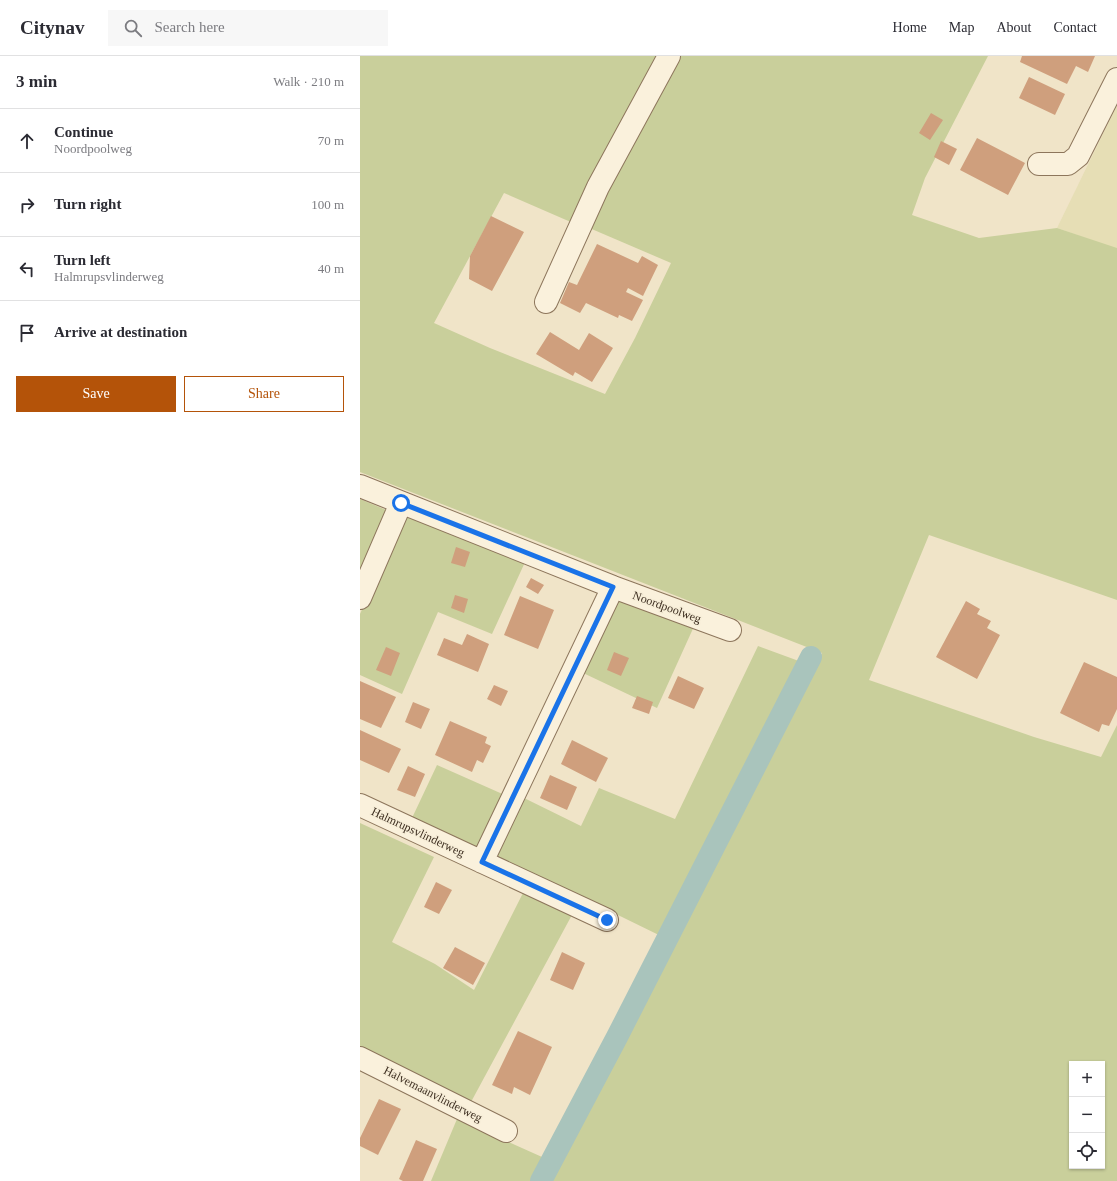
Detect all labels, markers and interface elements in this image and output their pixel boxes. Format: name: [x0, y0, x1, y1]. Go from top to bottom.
search box: [108, 10, 388, 46]
text: Citynav: [20, 17, 84, 38]
icon: search: [122, 17, 144, 39]
text: Search here: [154, 19, 225, 35]
text: Home: [893, 20, 927, 35]
text: Map: [949, 20, 974, 35]
text: About: [996, 20, 1031, 35]
text: Contact: [1053, 20, 1097, 35]
text: 3 min: [16, 72, 57, 91]
text: Walk · 210 m: [273, 74, 344, 89]
text: Continue: [54, 124, 113, 140]
icon: ahead: [16, 130, 38, 152]
text: 70 m: [318, 133, 344, 148]
text: Noordpoolweg: [54, 141, 132, 156]
icon: right: [16, 194, 38, 216]
text: Turn right: [54, 196, 121, 212]
text: 100 m: [311, 197, 344, 212]
text: Turn left: [54, 252, 111, 268]
icon: left: [16, 258, 38, 280]
text: 40 m: [318, 261, 344, 276]
text: Halmrupsvlinderweg: [54, 269, 164, 284]
icon: arrive: [16, 322, 38, 344]
text: Arrive at destination: [54, 324, 187, 340]
button: Save: [16, 376, 176, 412]
button: Share: [184, 376, 344, 412]
route start: [392, 494, 410, 512]
street label: Noordpoolweg: [631, 588, 703, 626]
street label: Halmrupsvlinderweg: [369, 804, 467, 860]
route end: [598, 911, 616, 929]
map controls: [1069, 1061, 1105, 1169]
button: +: [1069, 1061, 1105, 1097]
street label: Halvemaanvlinderweg: [381, 1063, 485, 1125]
button: −: [1069, 1097, 1105, 1133]
button: locate: [1069, 1133, 1105, 1169]

